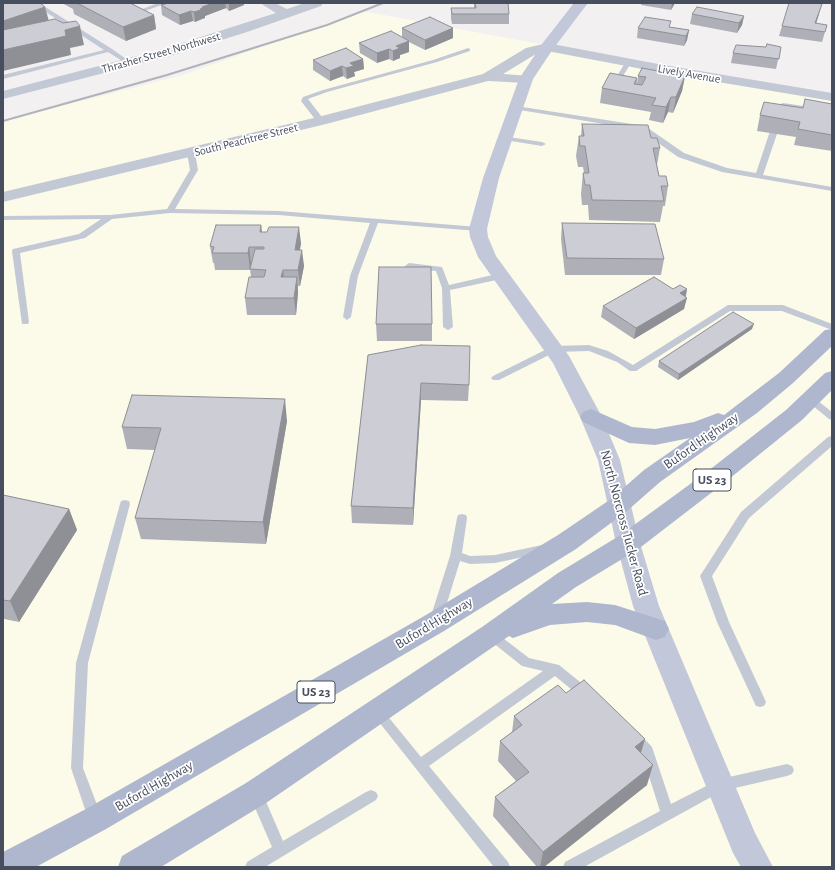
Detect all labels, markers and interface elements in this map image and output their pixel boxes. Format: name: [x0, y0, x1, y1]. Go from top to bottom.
street label: Thrasher Street Northwest: [100, 29, 222, 77]
street label: Lively Avenue: [657, 61, 721, 87]
street label: South Peachtree Street: [193, 120, 299, 160]
street label: Buford Highway: [660, 409, 742, 473]
street label: North Norcross Tucker Road: [596, 448, 652, 598]
road number: US 23: [693, 469, 731, 491]
street label: Buford Highway: [392, 593, 476, 653]
road number: US 23: [297, 681, 335, 703]
street label: Buford Highway: [112, 757, 196, 815]

